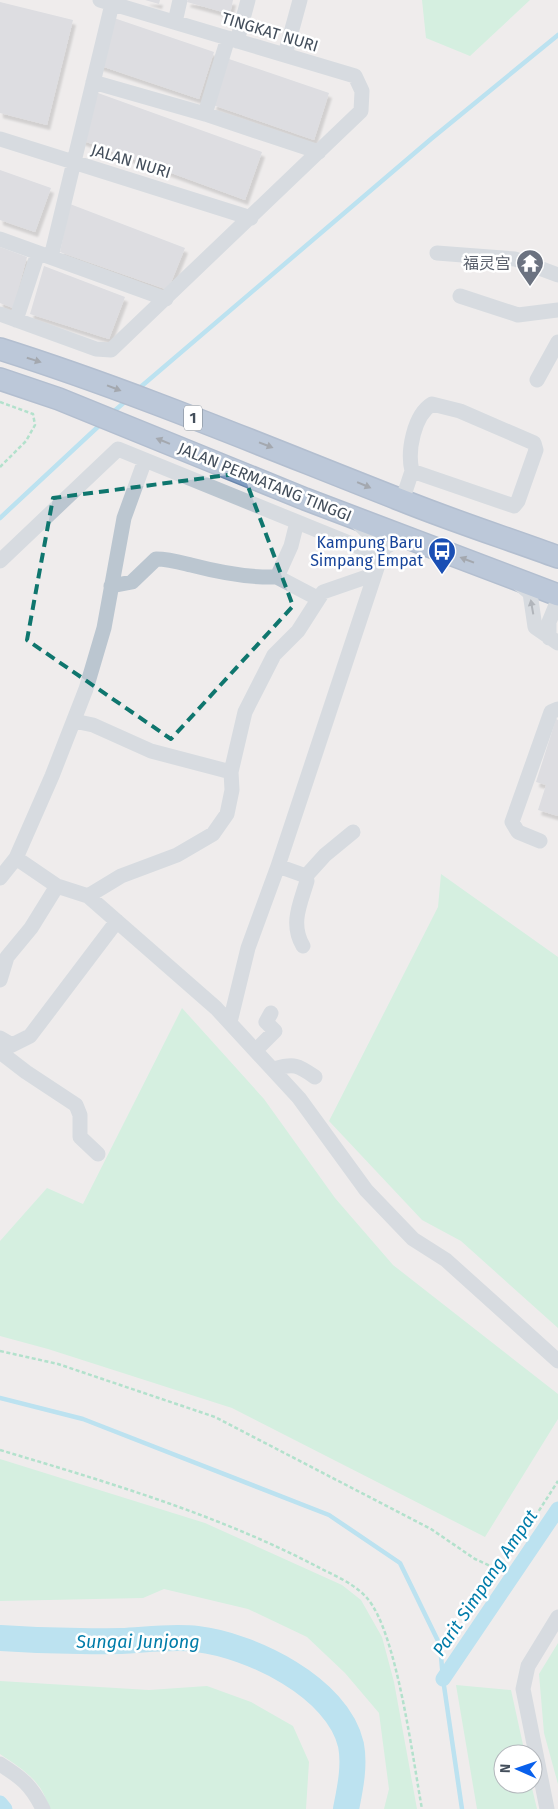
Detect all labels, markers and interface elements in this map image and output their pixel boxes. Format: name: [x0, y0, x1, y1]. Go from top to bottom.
street label: TINGKAT NURI: [219, 8, 321, 56]
street label: JALAN NURI: [89, 140, 173, 182]
temple icon: 福灵宫: [515, 248, 545, 287]
place label: 福灵宫: [463, 254, 511, 273]
one-way arrow: [27, 356, 42, 364]
one-way arrow: [106, 385, 121, 392]
road number: 1: [184, 406, 202, 430]
one-way arrow: [156, 437, 170, 445]
street label: JALAN PERMATANG TINGGI: [175, 438, 355, 526]
one-way arrow: [258, 442, 273, 450]
one-way arrow: [356, 481, 371, 489]
place label: Kampung Baru Simpang Empat: [310, 533, 423, 570]
bus stop icon: Kampung Baru Simpang Empat: [427, 536, 457, 575]
one-way arrow: [459, 556, 474, 564]
one-way arrow: [528, 599, 536, 615]
water label: Parit Simpang Ampat: [428, 1505, 542, 1660]
water label: Sungai Junjong: [75, 1631, 200, 1653]
north arrow: [493, 1744, 543, 1794]
text: N: [497, 1764, 514, 1774]

